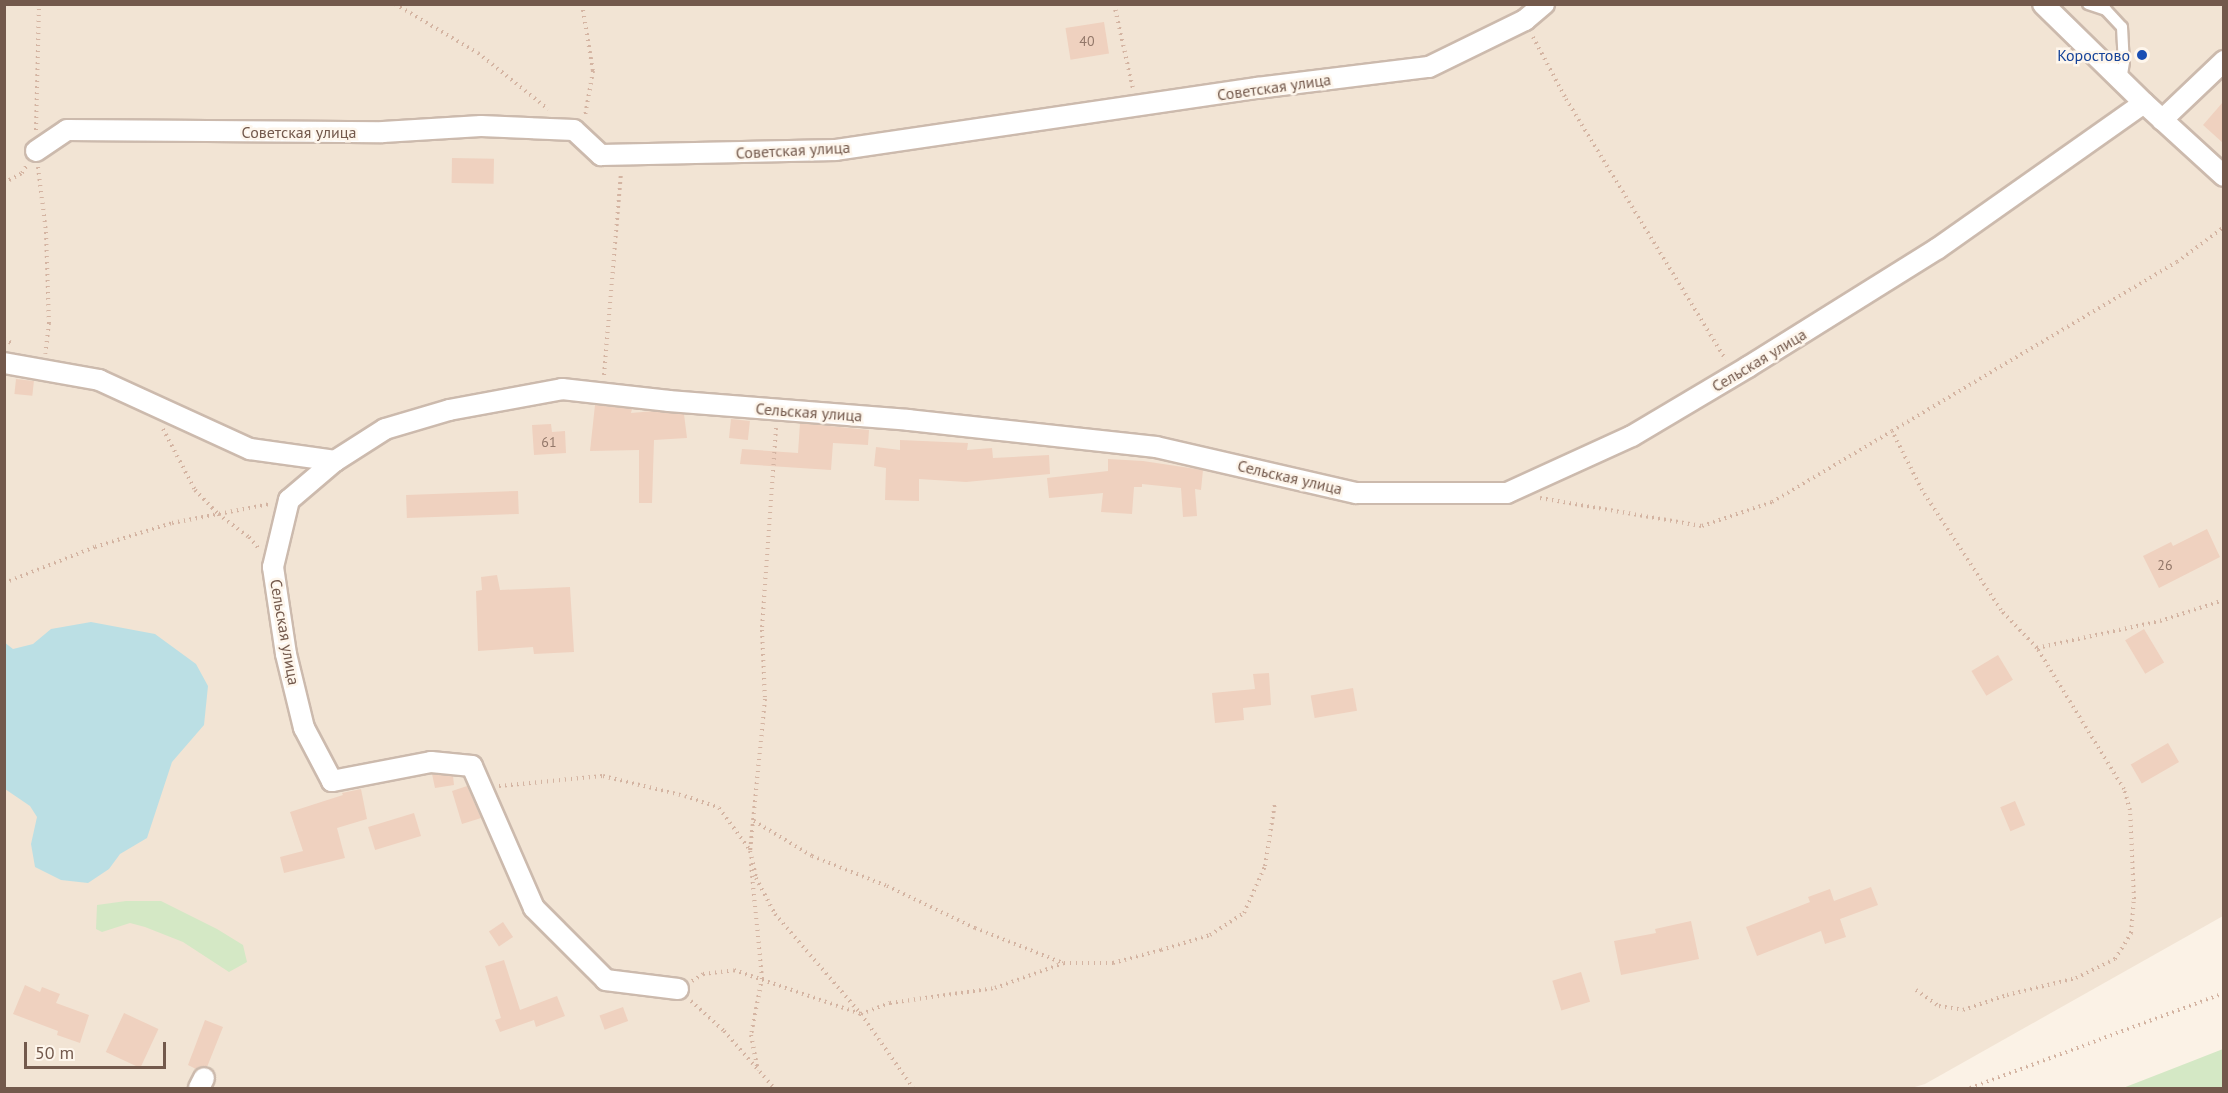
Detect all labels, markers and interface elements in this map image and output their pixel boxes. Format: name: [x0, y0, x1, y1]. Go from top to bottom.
house number: 40: [1079, 33, 1095, 49]
place label: Коростово: [2057, 45, 2130, 65]
marker: Коростово: [2135, 48, 2149, 62]
street label: Советская улица: [1216, 70, 1332, 104]
street label: Советская улица: [242, 122, 356, 142]
street label: Советская улица: [735, 137, 851, 163]
street label: Сельская улица: [1708, 324, 1810, 396]
street label: Сельская улица: [755, 399, 863, 425]
house number: 61: [541, 434, 557, 450]
street label: Сельская улица: [1236, 456, 1344, 498]
house number: 26: [2157, 557, 2173, 573]
street label: Сельская улица: [266, 578, 304, 686]
scale bar: [27, 1030, 170, 1068]
text: 50 m: [35, 1041, 74, 1064]

